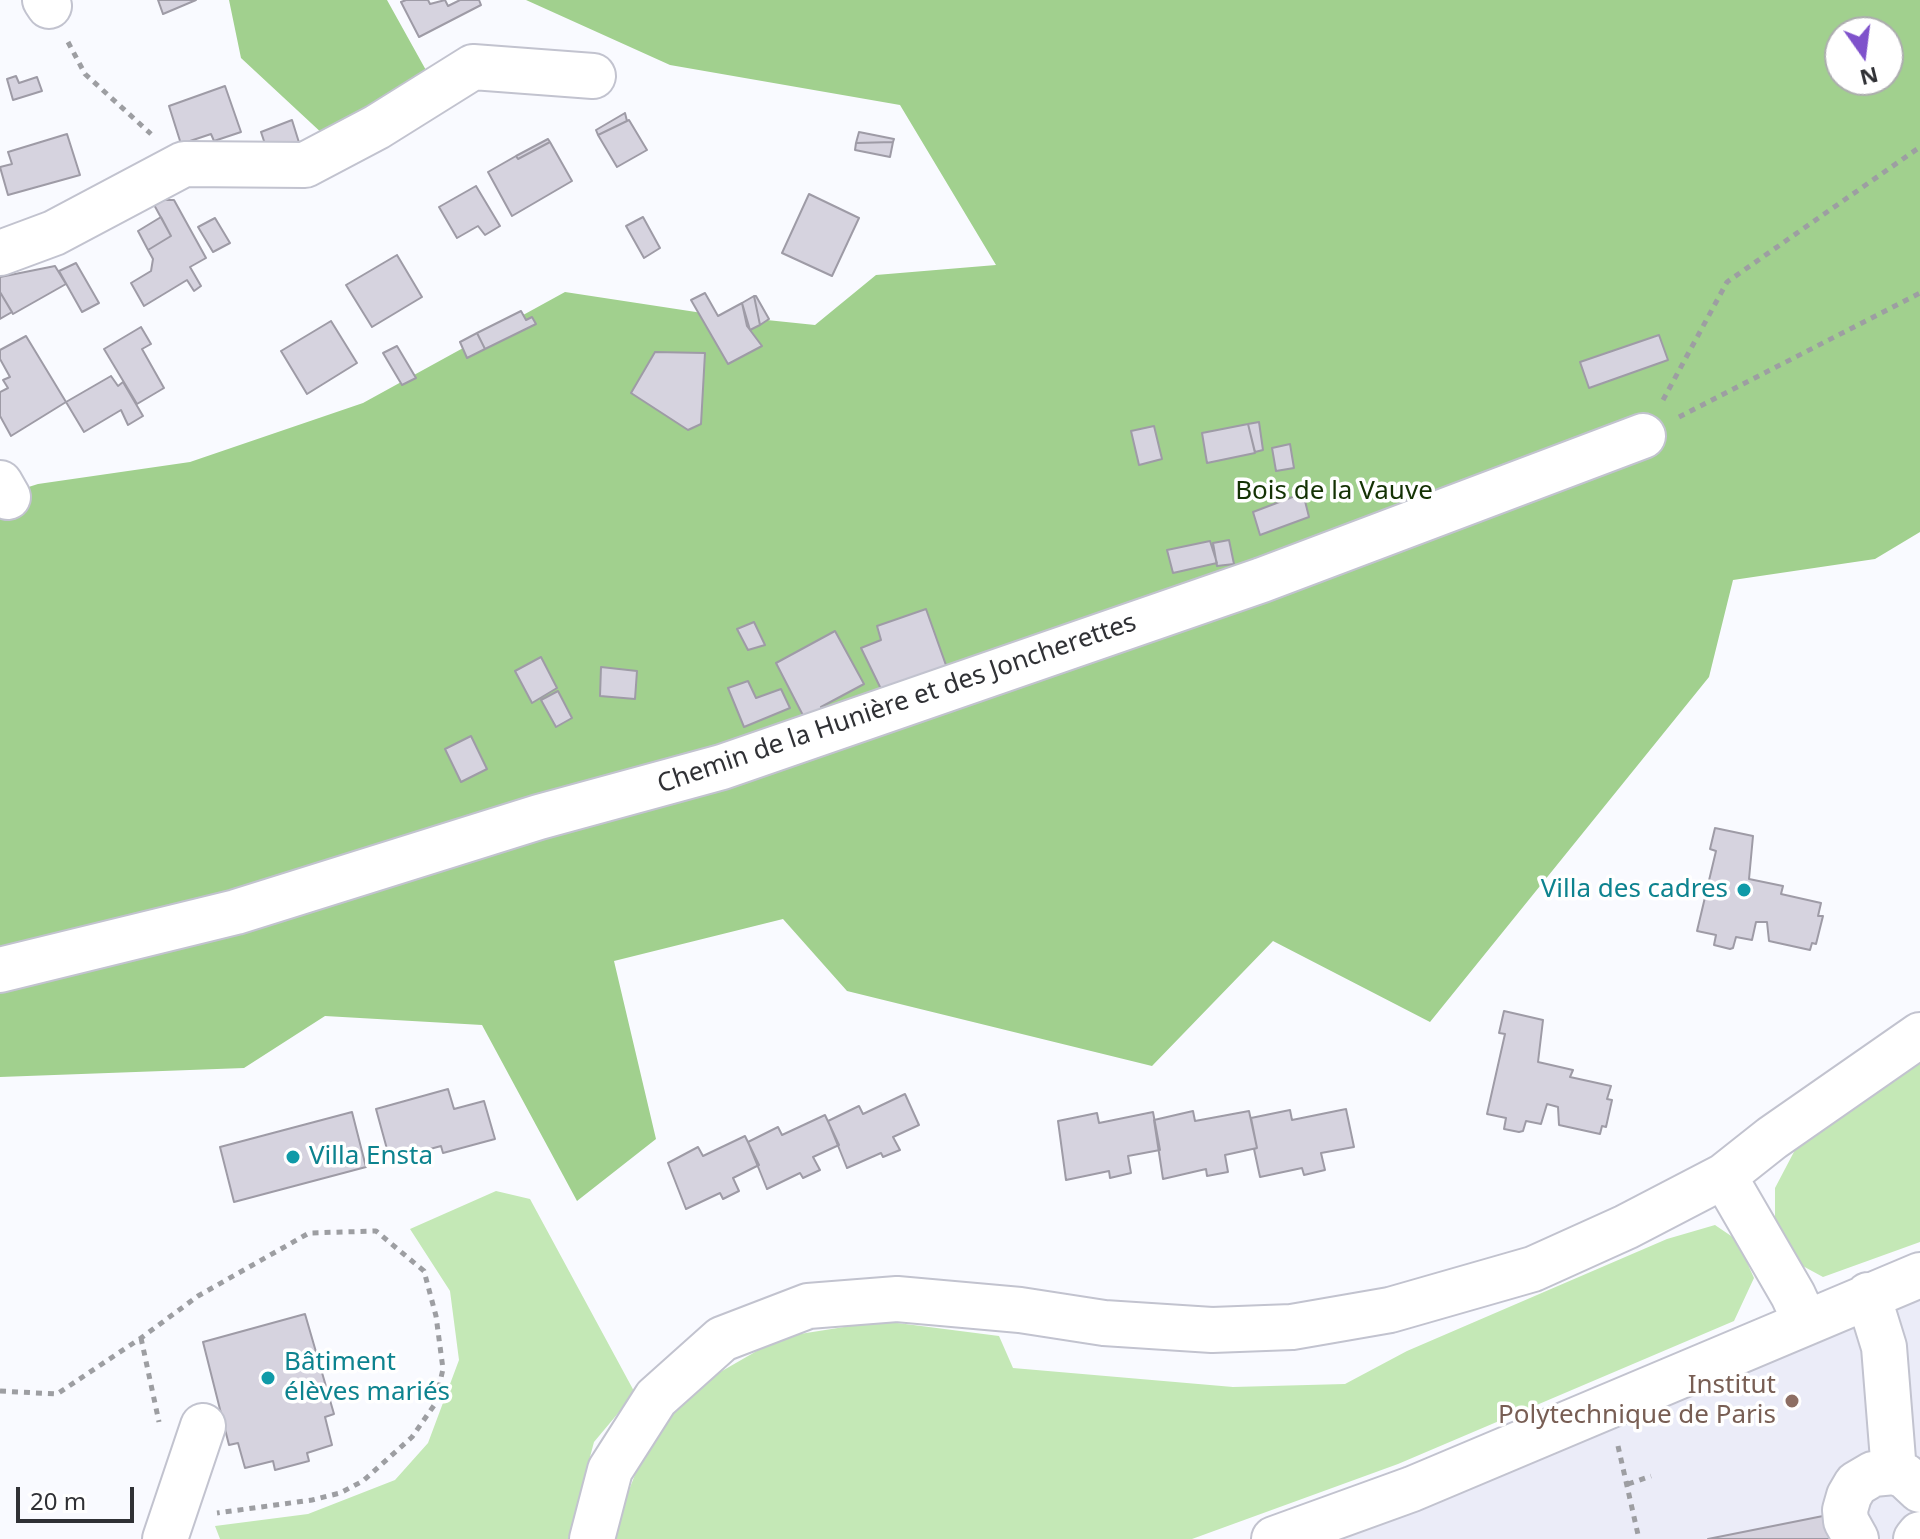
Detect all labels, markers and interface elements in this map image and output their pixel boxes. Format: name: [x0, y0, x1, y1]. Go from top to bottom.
north arrow: [1824, 16, 1904, 96]
text: N: [1857, 61, 1882, 94]
park label: Bois de la Vauve: [1235, 476, 1433, 508]
street label: Chemin de la Hunière et des Joncherettes: [653, 607, 1141, 801]
place label: Villa des cadres: [1541, 874, 1728, 906]
marker: Villa des cadres: [1735, 881, 1753, 899]
place label: Villa Ensta: [309, 1141, 433, 1173]
marker: Villa Ensta: [284, 1148, 302, 1166]
place label: Bâtiment élèves mariés: [284, 1347, 450, 1408]
marker: Bâtiment élèves mariés: [259, 1369, 277, 1387]
place label: Institut Polytechnique de Paris: [1498, 1370, 1776, 1432]
marker: Institut Polytechnique de Paris: [1783, 1392, 1801, 1410]
scale bar: [20, 1471, 138, 1521]
text: 20 m: [30, 1484, 86, 1517]

